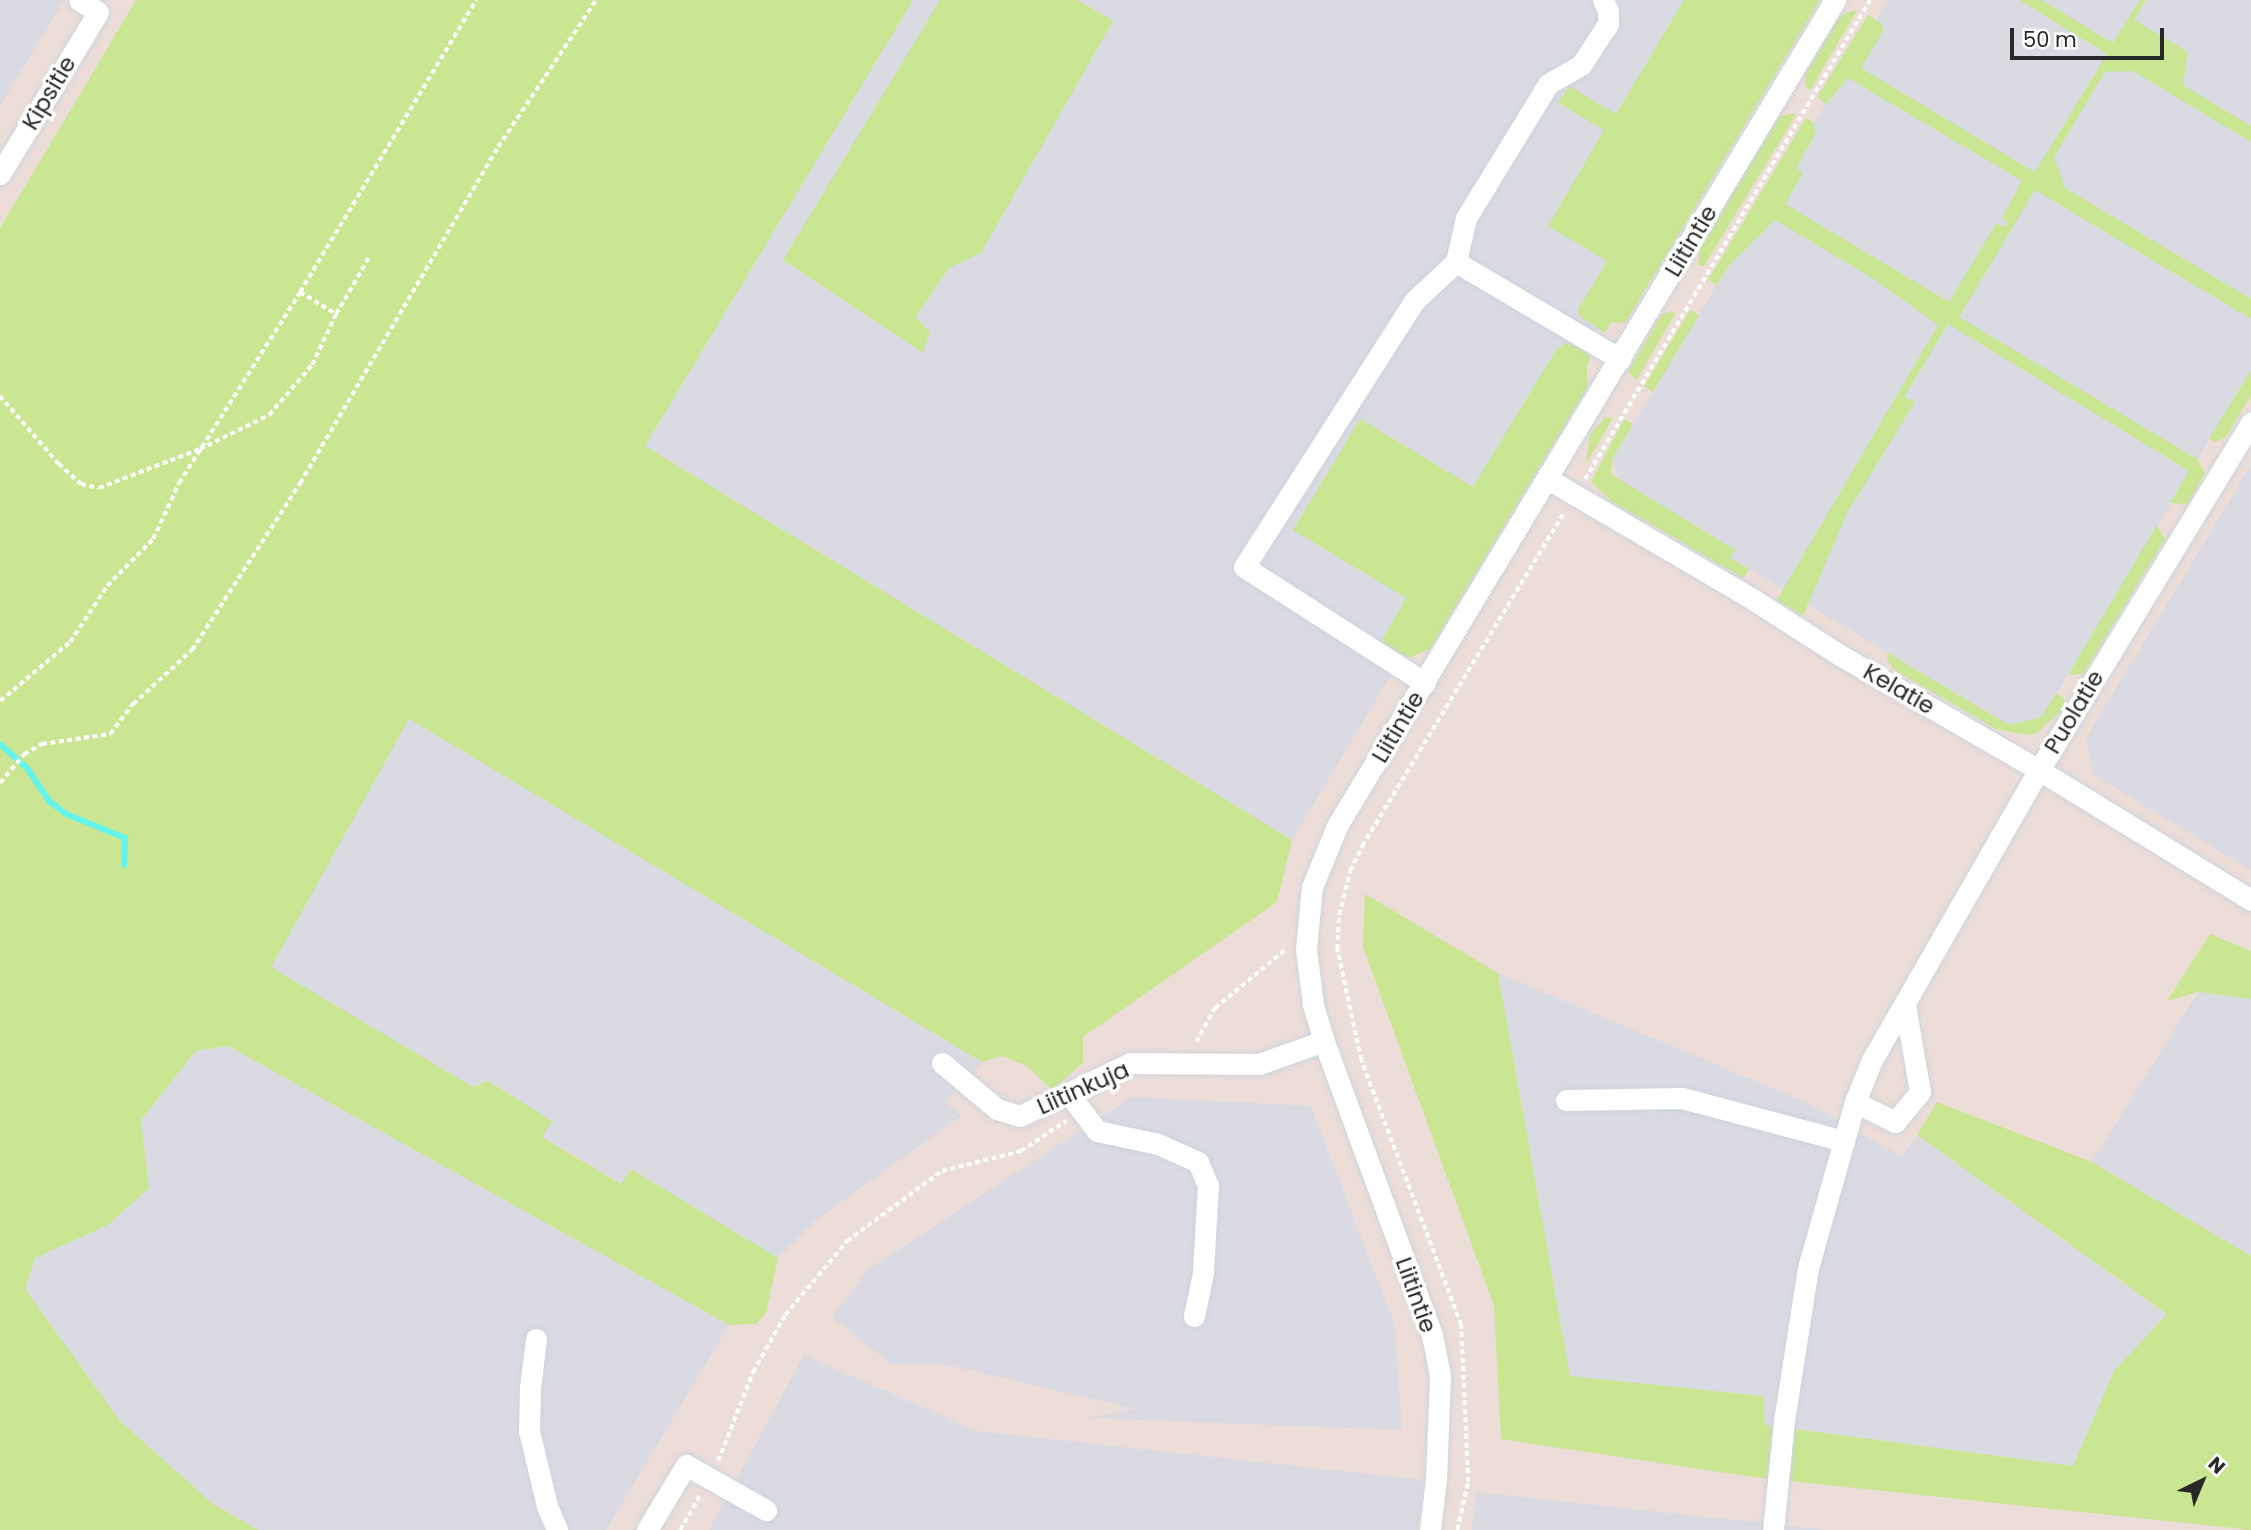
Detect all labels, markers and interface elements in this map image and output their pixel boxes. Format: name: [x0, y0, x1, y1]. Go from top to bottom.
scale bar: [2013, 14, 2167, 58]
text: 50 m: [2023, 25, 2077, 54]
street label: Kipsitie: [16, 51, 82, 135]
street label: Liitintie: [1659, 200, 1723, 282]
street label: Kelatie: [1859, 658, 1939, 720]
street label: Puolatie: [2038, 665, 2110, 759]
street label: Liitintie: [1366, 686, 1430, 768]
street label: Liitinkuja: [1033, 1055, 1133, 1121]
street label: Liitintie: [1390, 1253, 1442, 1337]
north arrow: [2167, 1446, 2237, 1516]
text: N: [2202, 1451, 2231, 1480]

